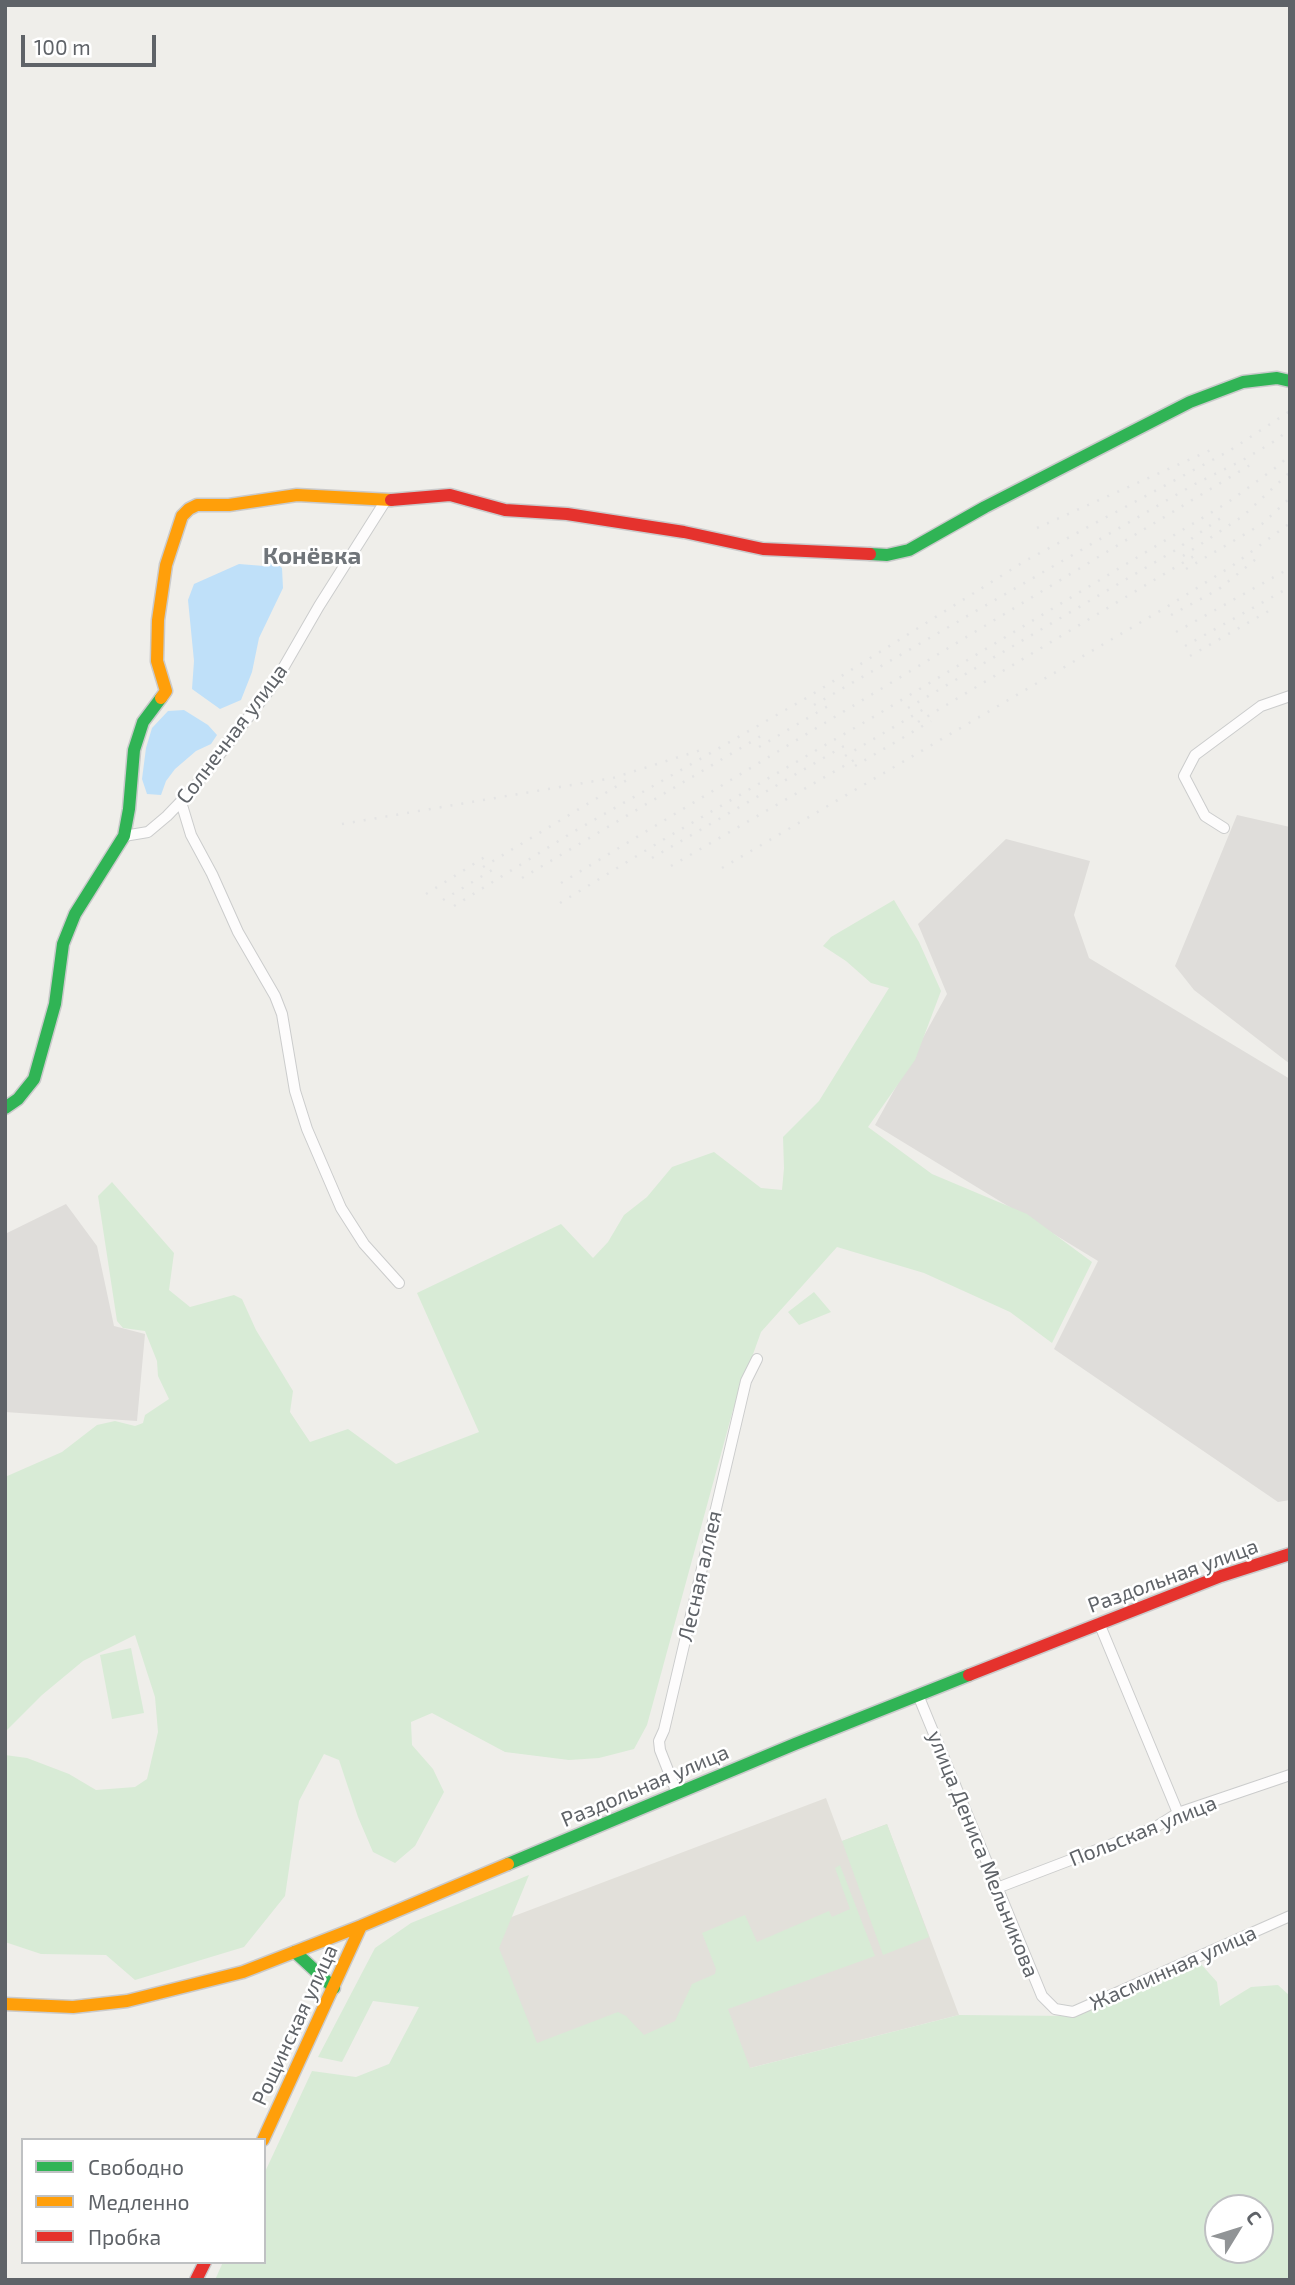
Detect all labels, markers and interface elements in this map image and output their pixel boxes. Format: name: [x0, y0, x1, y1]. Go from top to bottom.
scale bar: [24, 21, 159, 65]
text: 100 m: [34, 34, 91, 59]
district label: Конёвка: [263, 542, 361, 570]
street label: Солнечная улица: [171, 659, 293, 809]
street label: Лесная аллея: [673, 1508, 727, 1644]
street label: Раздольная улица: [1084, 1533, 1262, 1619]
street label: улица Дениса Мельникова: [922, 1727, 1044, 1981]
street label: Раздольная улица: [557, 1739, 733, 1833]
street label: Польская улица: [1066, 1790, 1220, 1872]
street label: Жасминная улица: [1086, 1920, 1260, 2016]
street label: Рощинская улица: [247, 1941, 343, 2109]
legend: [21, 2138, 266, 2264]
text: Свободно: [88, 2154, 184, 2179]
text: Медленно: [88, 2189, 190, 2214]
north arrow: [1204, 2194, 1274, 2264]
text: С: [1242, 2206, 1267, 2228]
text: Пробка: [88, 2224, 161, 2249]

